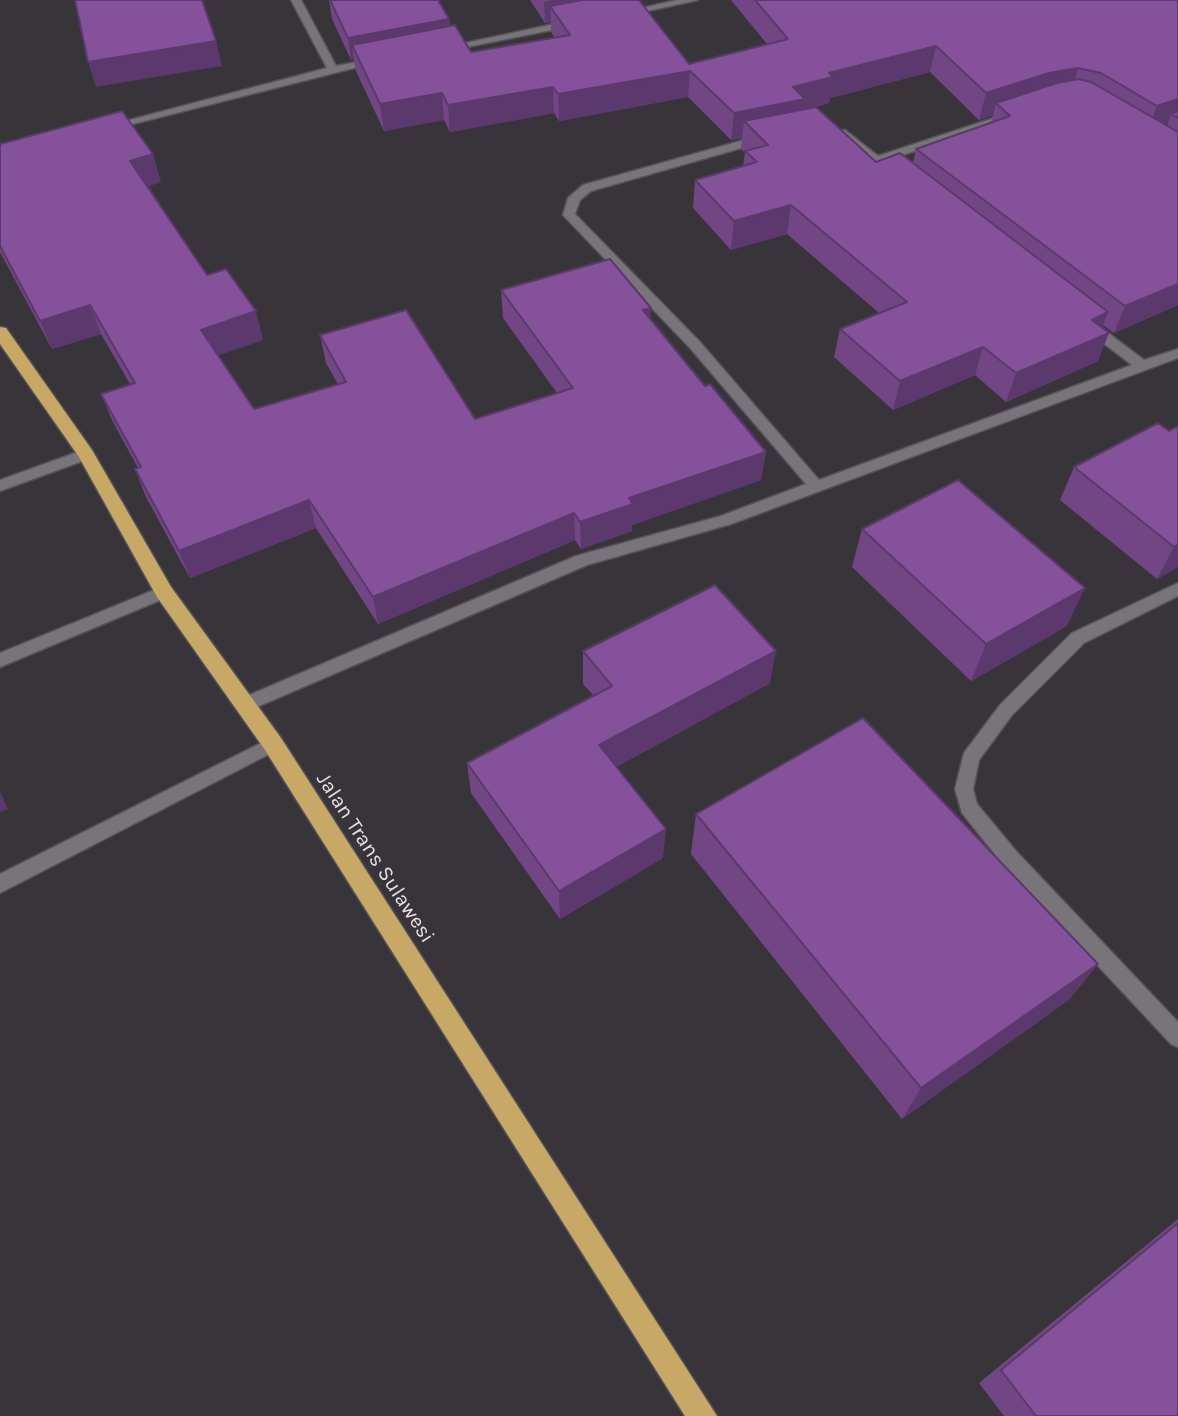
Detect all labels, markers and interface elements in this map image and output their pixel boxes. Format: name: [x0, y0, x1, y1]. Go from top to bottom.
street label: Jalan Trans Sulawesi: [310, 768, 440, 948]

